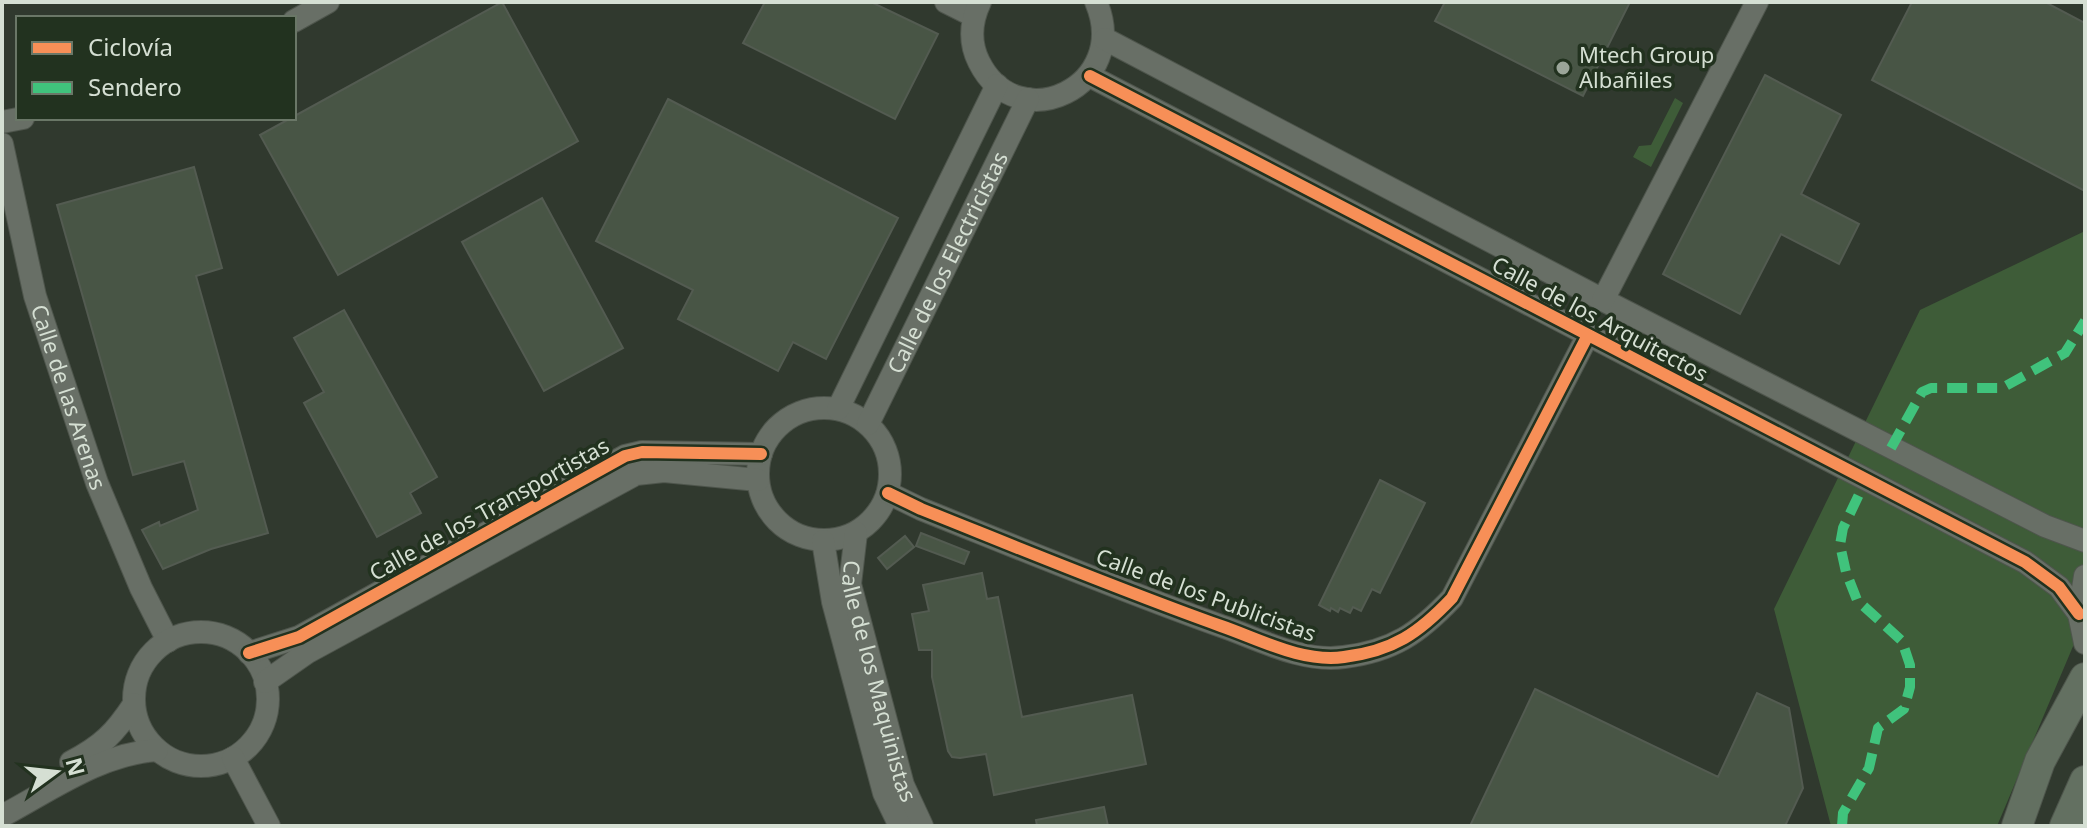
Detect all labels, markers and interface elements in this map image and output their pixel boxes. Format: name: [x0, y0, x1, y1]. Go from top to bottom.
legend: [16, 16, 296, 120]
text: Ciclovía: [88, 30, 173, 63]
place label: Mtech Group Albañiles: [1579, 39, 1714, 94]
marker: Mtech Group Albañiles: [1554, 59, 1572, 77]
text: Sendero: [88, 70, 182, 103]
street label: Calle de los Electricistas: [879, 146, 1014, 378]
street label: Calle de los Arquitectos: [1487, 248, 1714, 388]
street label: Calle de las Arenas: [25, 300, 114, 494]
street label: Calle de los Transportistas: [363, 430, 614, 587]
street label: Calle de los Publicistas: [1092, 540, 1320, 648]
street label: Calle de los Maquinistas: [836, 559, 925, 806]
north arrow: [16, 732, 96, 812]
text: N: [59, 754, 93, 779]

